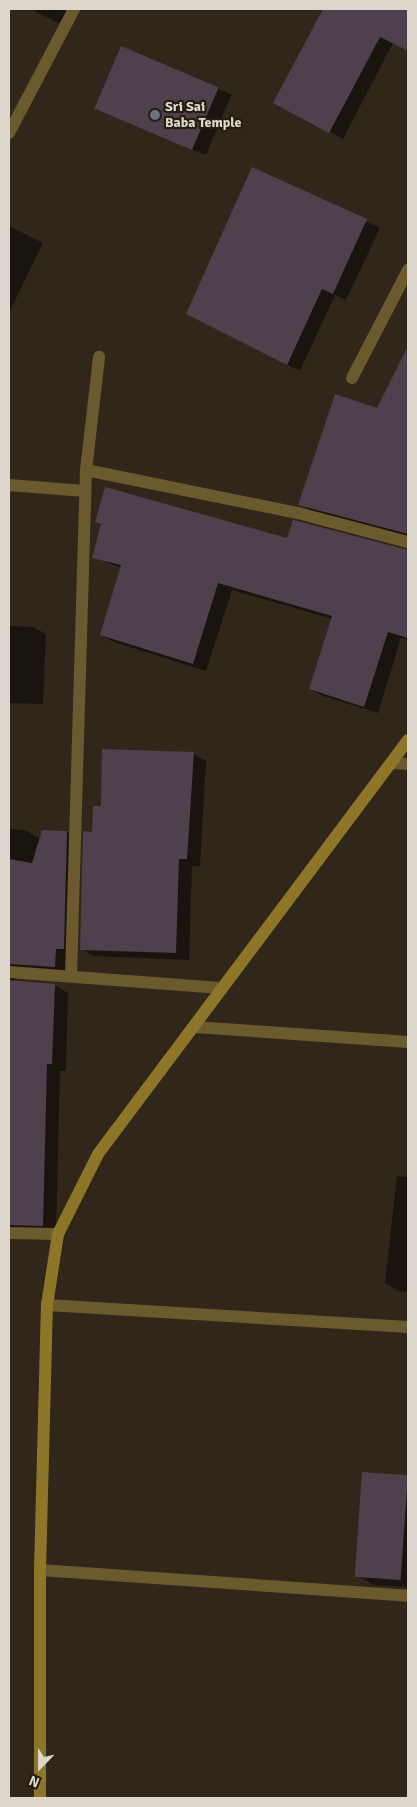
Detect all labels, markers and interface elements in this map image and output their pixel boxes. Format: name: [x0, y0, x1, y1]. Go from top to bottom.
place label: Sri Sai Baba Temple: [165, 99, 241, 132]
marker: Sri Sai Baba Temple: [149, 109, 161, 121]
north arrow: [15, 1742, 65, 1792]
text: N: [26, 1772, 42, 1791]

